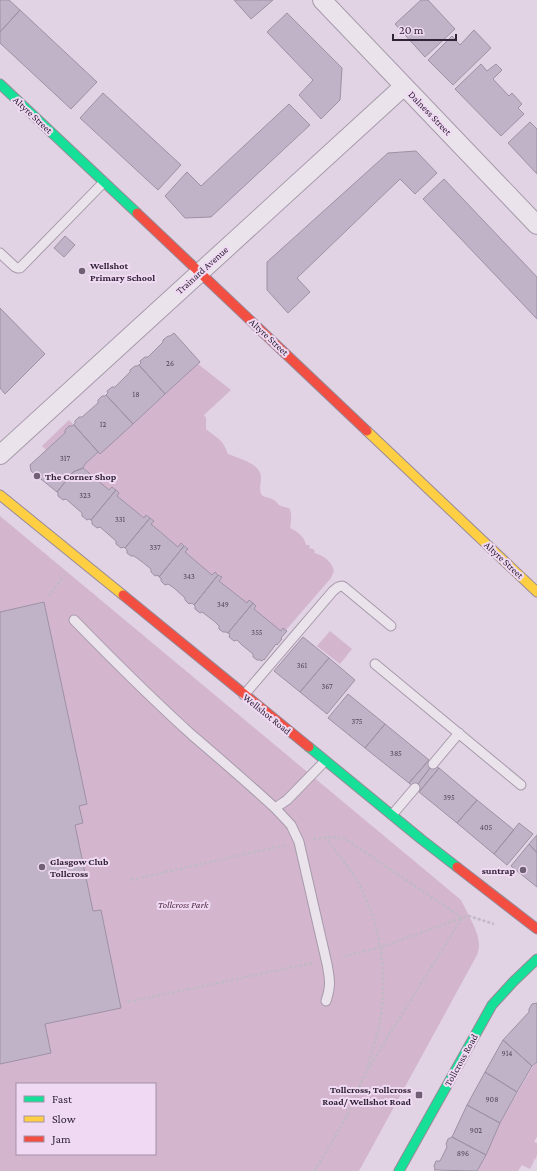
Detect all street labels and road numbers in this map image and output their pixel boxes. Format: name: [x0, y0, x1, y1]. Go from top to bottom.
street label: Dalness Street: [406, 89, 454, 138]
street label: Altyre Street: [11, 94, 55, 136]
street label: Trainard Avenue: [174, 243, 231, 296]
street label: Altyre Street: [247, 316, 291, 358]
street label: Altyre Street: [482, 539, 526, 581]
street label: Wellshot Road: [241, 691, 294, 737]
street label: Tollcross Road: [442, 1031, 480, 1088]

